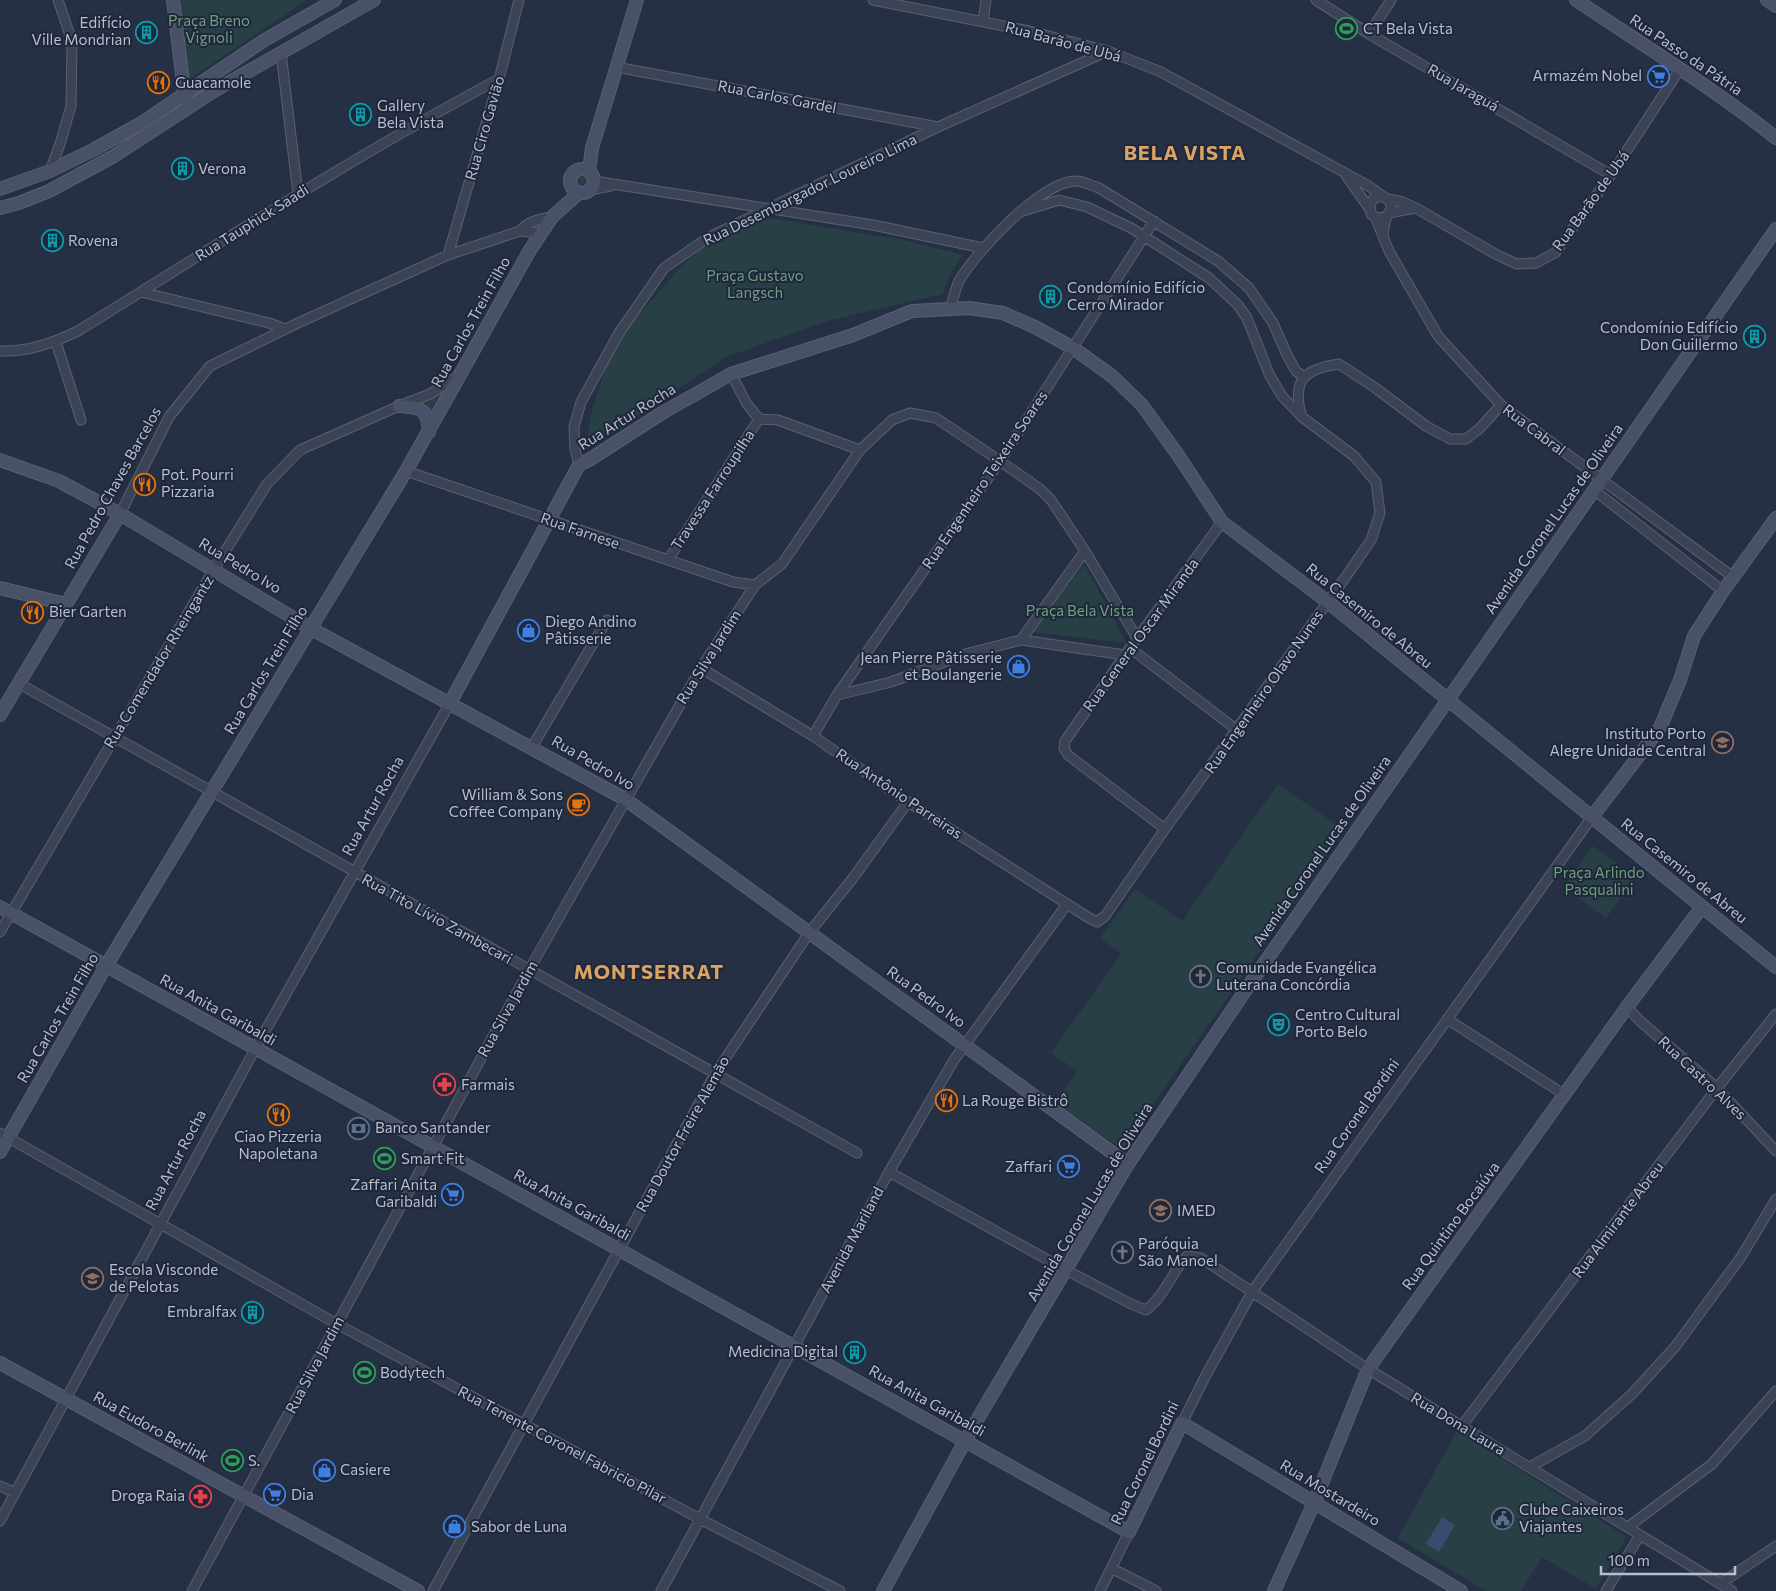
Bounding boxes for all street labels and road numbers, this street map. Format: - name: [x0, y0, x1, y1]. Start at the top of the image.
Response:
- street label: Rua Passo da Pátria: [1627, 10, 1746, 99]
- street label: Rua Barão de Ubá: [1003, 17, 1123, 65]
- street label: Rua Jaraguá: [1425, 60, 1502, 115]
- street label: Rua Ciro Gavião: [461, 73, 508, 182]
- street label: Rua Carlos Gardel: [716, 76, 838, 116]
- street label: Rua Desembargador Loureiro Lima: [700, 129, 919, 249]
- street label: Rua Barão de Ubá: [1548, 147, 1632, 254]
- street label: Rua Tauphick Saadi: [191, 180, 312, 264]
- street label: Rua Carlos Trein Filho: [427, 253, 514, 390]
- street label: Rua Artur Rocha: [575, 379, 678, 453]
- street label: Rua Engenheiro Teixeira Soares: [918, 387, 1051, 572]
- street label: Rua Cabral: [1500, 400, 1569, 459]
- street label: Rua Pedro Chaves Barcelos: [60, 403, 164, 571]
- street label: Avenida Coronel Lucas de Oliveira: [1480, 420, 1626, 617]
- street label: Travessa Farroupilha: [667, 426, 758, 553]
- street label: Rua Farnese: [538, 508, 622, 552]
- street label: Rua Pedro Ivo: [196, 533, 285, 597]
- street label: Rua General Oscar Miranda: [1079, 554, 1202, 715]
- street label: Rua Casemiro de Abreu: [1303, 559, 1436, 672]
- street label: Rua Comendador Rheingantz: [99, 572, 217, 751]
- street label: Rua Carlos Trein Filho: [220, 602, 311, 737]
- street label: Rua Silva Jardim: [672, 606, 744, 707]
- street label: Rua Engenheiro Olavo Nunes: [1200, 606, 1327, 776]
- street label: Rua Pedro Ivo: [549, 731, 638, 793]
- street label: Rua Antônio Parreiras: [833, 744, 966, 842]
- street label: Avenida Coronel Lucas de Oliveira: [1248, 752, 1394, 949]
- street label: Rua Artur Rocha: [337, 753, 407, 859]
- street label: Rua Casemiro de Abreu: [1618, 814, 1751, 927]
- street label: Rua Tito Lívio Zambecari: [359, 869, 516, 967]
- street label: Rua Carlos Trein Filho: [13, 949, 102, 1086]
- street label: Rua Silva Jardim: [473, 957, 541, 1060]
- street label: Rua Pedro Ivo: [884, 962, 970, 1031]
- street label: Rua Anita Garibaldi: [157, 970, 280, 1049]
- street label: Rua Castro Alves: [1655, 1032, 1751, 1123]
- street label: Rua Doutor Freire Alemão: [632, 1052, 733, 1215]
- street label: Rua Coronel Bordini: [1310, 1055, 1402, 1176]
- street label: Avenida Coronel Lucas de Oliveira: [1023, 1099, 1156, 1304]
- street label: Rua Artur Rocha: [141, 1106, 209, 1213]
- street label: Rua Quintino Bocaiúva: [1398, 1158, 1503, 1293]
- street label: Rua Almirante Abreu: [1568, 1158, 1667, 1281]
- street label: Rua Anita Garibaldi: [511, 1165, 634, 1244]
- street label: Avenida Mariland: [816, 1183, 887, 1296]
- street label: Rua Silva Jardim: [281, 1313, 347, 1416]
- street label: Rua Anita Garibaldi: [866, 1361, 989, 1440]
- street label: Rua Tenente Coronel Fabricio Pilar: [455, 1381, 670, 1507]
- street label: Rua Eudoro Berlink: [90, 1387, 212, 1465]
- street label: Rua Dona Laura: [1408, 1388, 1509, 1458]
- street label: Rua Coronel Bordini: [1106, 1398, 1182, 1527]
- street label: Rua Mostardeiro: [1277, 1455, 1384, 1529]

